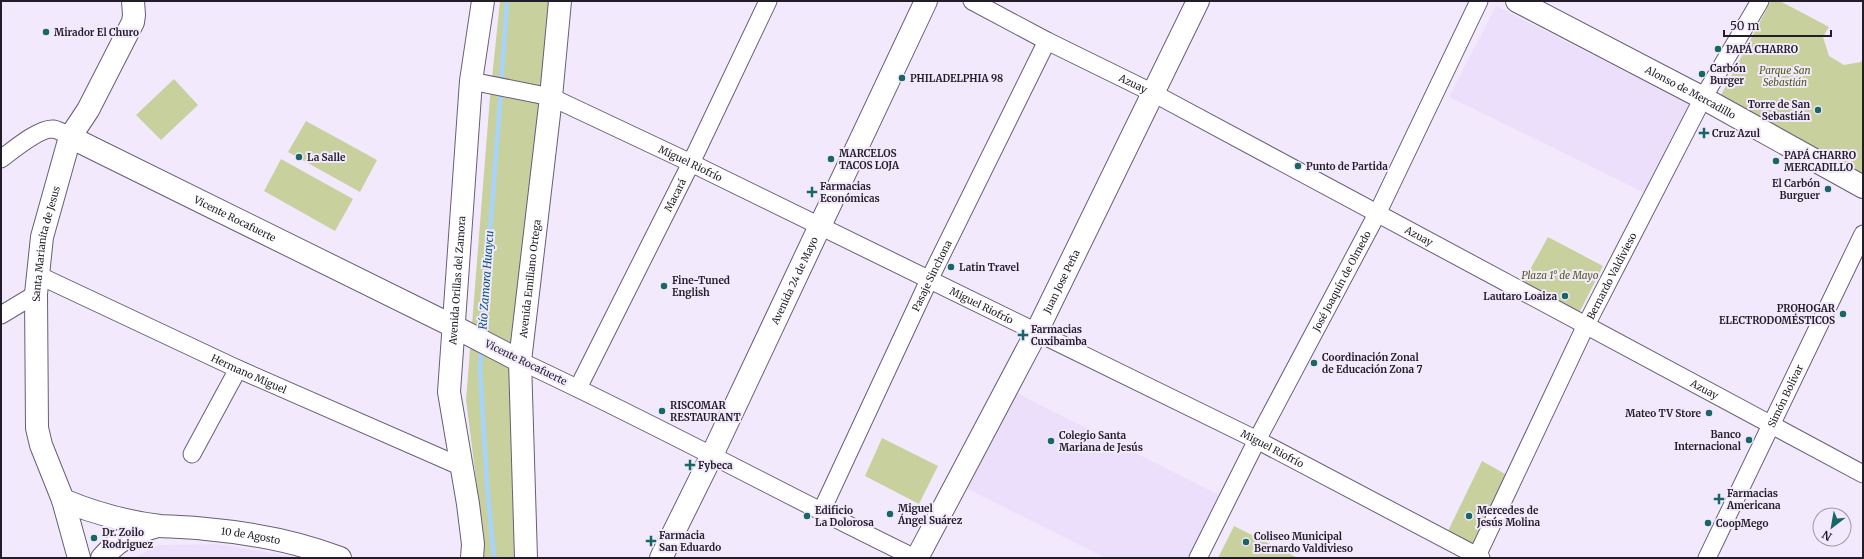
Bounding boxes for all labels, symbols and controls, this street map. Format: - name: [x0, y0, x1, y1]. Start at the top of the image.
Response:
- scale bar: [1724, 12, 1831, 38]
- text: 50 m: [1730, 18, 1759, 33]
- place label: Mirador El Churo: [54, 26, 139, 39]
- marker: Mirador El Churo: [41, 27, 51, 37]
- place label: PAPÁ CHARRO: [1726, 42, 1798, 56]
- marker: PAPÁ CHARRO: [1713, 44, 1723, 54]
- place label: Carbón Burger: [1710, 62, 1746, 87]
- street label: Alonso de Mercadillo: [1642, 63, 1738, 122]
- park label: Parque San Sebastián: [1759, 64, 1811, 89]
- marker: Carbón Burger: [1697, 69, 1707, 79]
- street label: Azuay: [1116, 71, 1149, 96]
- place label: PHILADELPHIA 98: [910, 72, 1003, 85]
- marker: PHILADELPHIA 98: [897, 73, 907, 83]
- place label: Torre de San Sebastián: [1748, 98, 1810, 123]
- marker: Torre de San Sebastián: [1813, 105, 1823, 115]
- place label: Cruz Azul: [1712, 127, 1761, 140]
- marker: Cruz Azul: [1699, 128, 1709, 138]
- street label: Miguel Riofrío: [656, 143, 725, 184]
- place label: MARCELOS TACOS LOJA: [839, 147, 900, 172]
- place label: PAPÁ CHARRO MERCADILLO: [1784, 148, 1856, 174]
- place label: La Salle: [307, 151, 346, 164]
- marker: La Salle: [294, 152, 304, 162]
- marker: MARCELOS TACOS LOJA: [826, 154, 836, 164]
- marker: PAPÁ CHARRO MERCADILLO: [1771, 156, 1781, 166]
- place label: Punto de Partida: [1306, 160, 1388, 173]
- marker: Punto de Partida: [1293, 161, 1303, 171]
- street label: Macará: [662, 176, 689, 214]
- place label: El Carbón Burguer: [1772, 177, 1820, 202]
- place label: Farmacias Económicas: [820, 180, 880, 205]
- street label: Santa Marianita de Jesus: [30, 184, 63, 302]
- marker: El Carbón Burguer: [1823, 184, 1833, 194]
- marker: Farmacias Económicas: [807, 187, 817, 197]
- street label: Vicente Rocafuerte: [191, 193, 278, 245]
- street label: Avenida Orillas del Zamora: [446, 215, 468, 346]
- street label: Avenida Emiliano Ortega: [517, 218, 544, 340]
- street label: Azuay: [1402, 223, 1435, 249]
- street label: José Joaquín de Olmedo: [1309, 228, 1374, 335]
- water label: Río Zamora Huaycu: [476, 230, 496, 330]
- street label: Bernardo Valdivieso: [1584, 230, 1640, 322]
- street label: Avenida 24 de Mayo: [768, 234, 821, 327]
- street label: Pasaje Sinchona: [909, 237, 955, 314]
- street label: Juan Jose Peña: [1040, 247, 1083, 316]
- place label: Latin Travel: [959, 261, 1020, 274]
- marker: Latin Travel: [946, 262, 956, 272]
- park label: Plaza 1° de Mayo: [1522, 269, 1599, 282]
- place label: Fine-Tuned English: [672, 274, 730, 299]
- marker: Fine-Tuned English: [659, 281, 669, 291]
- street label: Miguel Riofrío: [947, 285, 1016, 327]
- place label: Lautaro Loaiza: [1483, 290, 1557, 303]
- marker: Lautaro Loaiza: [1560, 291, 1570, 301]
- place label: PROHOGAR ELECTRODOMÉSTICOS: [1719, 302, 1836, 327]
- marker: PROHOGAR ELECTRODOMÉSTICOS: [1838, 309, 1848, 319]
- place label: Farmacias Cuxibamba: [1031, 323, 1087, 348]
- marker: Farmacias Cuxibamba: [1018, 330, 1028, 340]
- street label: Vicente Rocafuerte: [482, 336, 569, 388]
- street label: Hermano Miguel: [209, 351, 289, 397]
- place label: Coordinación Zonal de Educación Zona 7: [1322, 351, 1423, 376]
- marker: Coordinación Zonal de Educación Zona 7: [1309, 358, 1319, 368]
- street label: Simón Bolívar: [1765, 362, 1806, 430]
- street label: Azuay: [1687, 376, 1721, 402]
- place label: RISCOMAR RESTAURANT: [670, 399, 741, 424]
- marker: RISCOMAR RESTAURANT: [657, 406, 667, 416]
- place label: Mateo TV Store: [1625, 407, 1702, 420]
- marker: Mateo TV Store: [1704, 408, 1714, 418]
- street label: Miguel Riofrío: [1238, 427, 1306, 471]
- place label: Banco Internacional: [1674, 428, 1742, 453]
- place label: Colegio Santa Mariana de Jesús: [1059, 429, 1143, 454]
- marker: Banco Internacional: [1744, 435, 1754, 445]
- marker: Colegio Santa Mariana de Jesús: [1046, 436, 1056, 446]
- place label: Fybeca: [698, 459, 733, 472]
- marker: Fybeca: [685, 460, 695, 470]
- place label: Farmacias Americana: [1726, 487, 1781, 512]
- marker: Farmacias Americana: [1714, 494, 1724, 504]
- place label: Miguel Ángel Suárez: [897, 502, 963, 527]
- place label: Edificio La Dolorosa: [815, 504, 874, 529]
- place label: Mercedes de Jesús Molina: [1476, 504, 1541, 529]
- north arrow: [1812, 507, 1852, 547]
- marker: Miguel Ángel Suárez: [885, 509, 895, 519]
- marker: Edificio La Dolorosa: [802, 511, 812, 521]
- marker: Mercedes de Jesús Molina: [1464, 511, 1474, 521]
- place label: CoopMego: [1716, 517, 1768, 530]
- marker: CoopMego: [1703, 518, 1713, 528]
- street label: 10 de Agosto: [220, 525, 282, 547]
- place label: Dr. Zoilo Rodriguez: [102, 526, 153, 551]
- text: N: [1819, 527, 1834, 544]
- place label: Farmacia San Eduardo: [659, 529, 721, 554]
- place label: Coliseo Municipal Bernardo Valdivieso: [1254, 530, 1353, 555]
- marker: Dr. Zoilo Rodriguez: [89, 533, 99, 543]
- marker: Farmacia San Eduardo: [646, 536, 656, 546]
- marker: Coliseo Municipal Bernardo Valdivieso: [1241, 537, 1251, 547]

